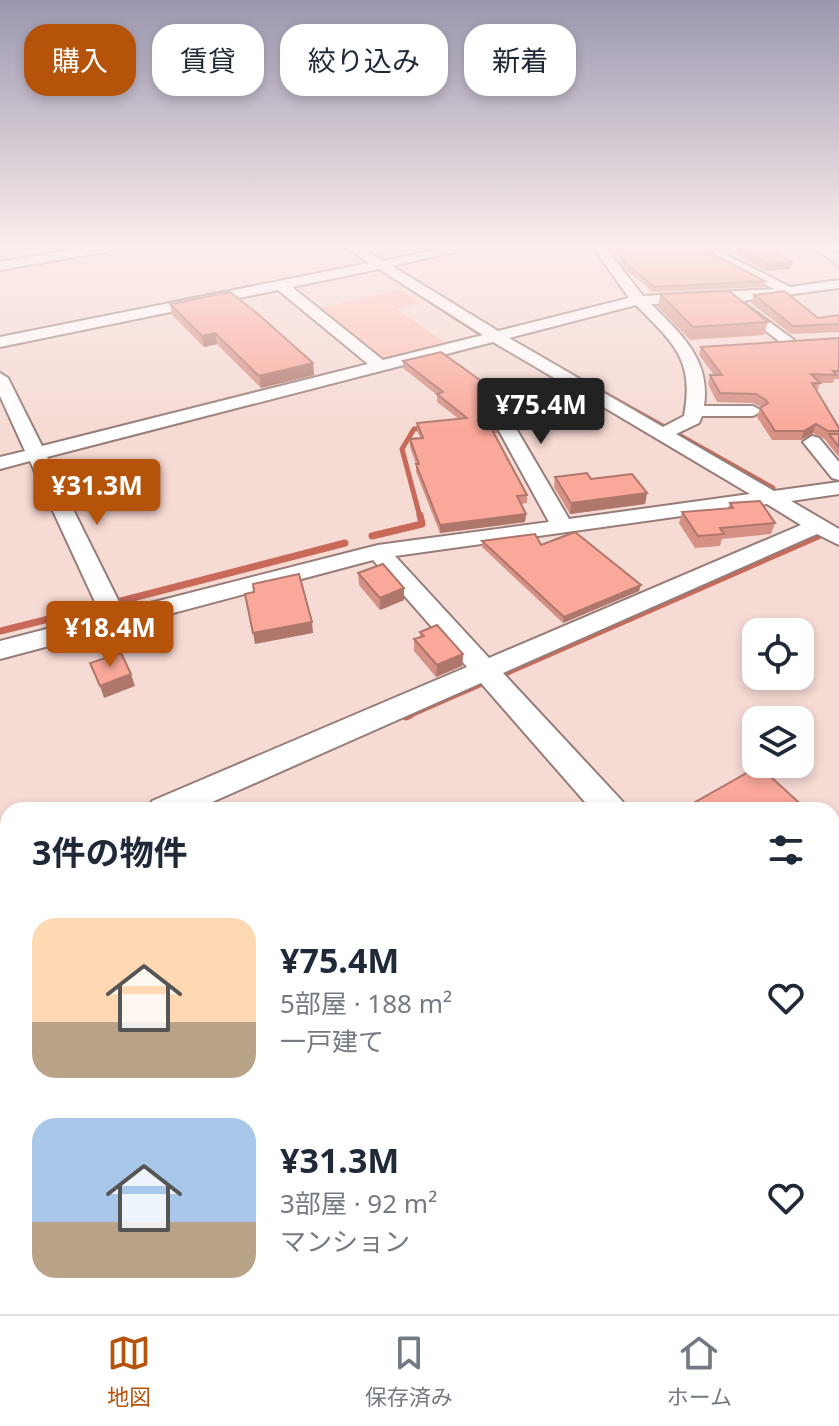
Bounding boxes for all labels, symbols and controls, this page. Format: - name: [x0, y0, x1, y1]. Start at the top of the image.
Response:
- chip: 購入: [24, 24, 136, 96]
- chip: 賃貸: [152, 24, 264, 96]
- chip: 絞り込み: [280, 24, 448, 96]
- chip: 新着: [464, 24, 576, 96]
- pin: ¥75.4M: [476, 378, 606, 446]
- text: ¥75.4M: [495, 386, 587, 422]
- pin: ¥31.3M: [32, 459, 162, 527]
- text: ¥31.3M: [51, 467, 143, 503]
- pin: ¥18.4M: [45, 601, 175, 669]
- text: ¥18.4M: [64, 609, 156, 645]
- map controls: [742, 618, 814, 778]
- button: locate: [742, 618, 814, 690]
- button: layers: [742, 706, 814, 778]
- icon: filters: [764, 828, 808, 872]
- text: 3件の物件: [32, 829, 187, 875]
- text: ¥75.4M: [280, 937, 399, 983]
- icon: home: [96, 950, 192, 1046]
- icon: heart: [764, 976, 808, 1020]
- text: 5部屋 · 188 m²: [280, 985, 452, 1021]
- text: 一戸建て: [280, 1023, 384, 1059]
- text: ¥31.3M: [280, 1137, 399, 1183]
- icon: home: [96, 1150, 192, 1246]
- icon: heart: [764, 1176, 808, 1220]
- text: 3部屋 · 92 m²: [280, 1185, 437, 1221]
- text: マンション: [280, 1223, 410, 1259]
- tab: 地図: [107, 1331, 151, 1411]
- tab: 保存済み: [365, 1331, 453, 1411]
- tab: ホーム: [667, 1331, 732, 1411]

